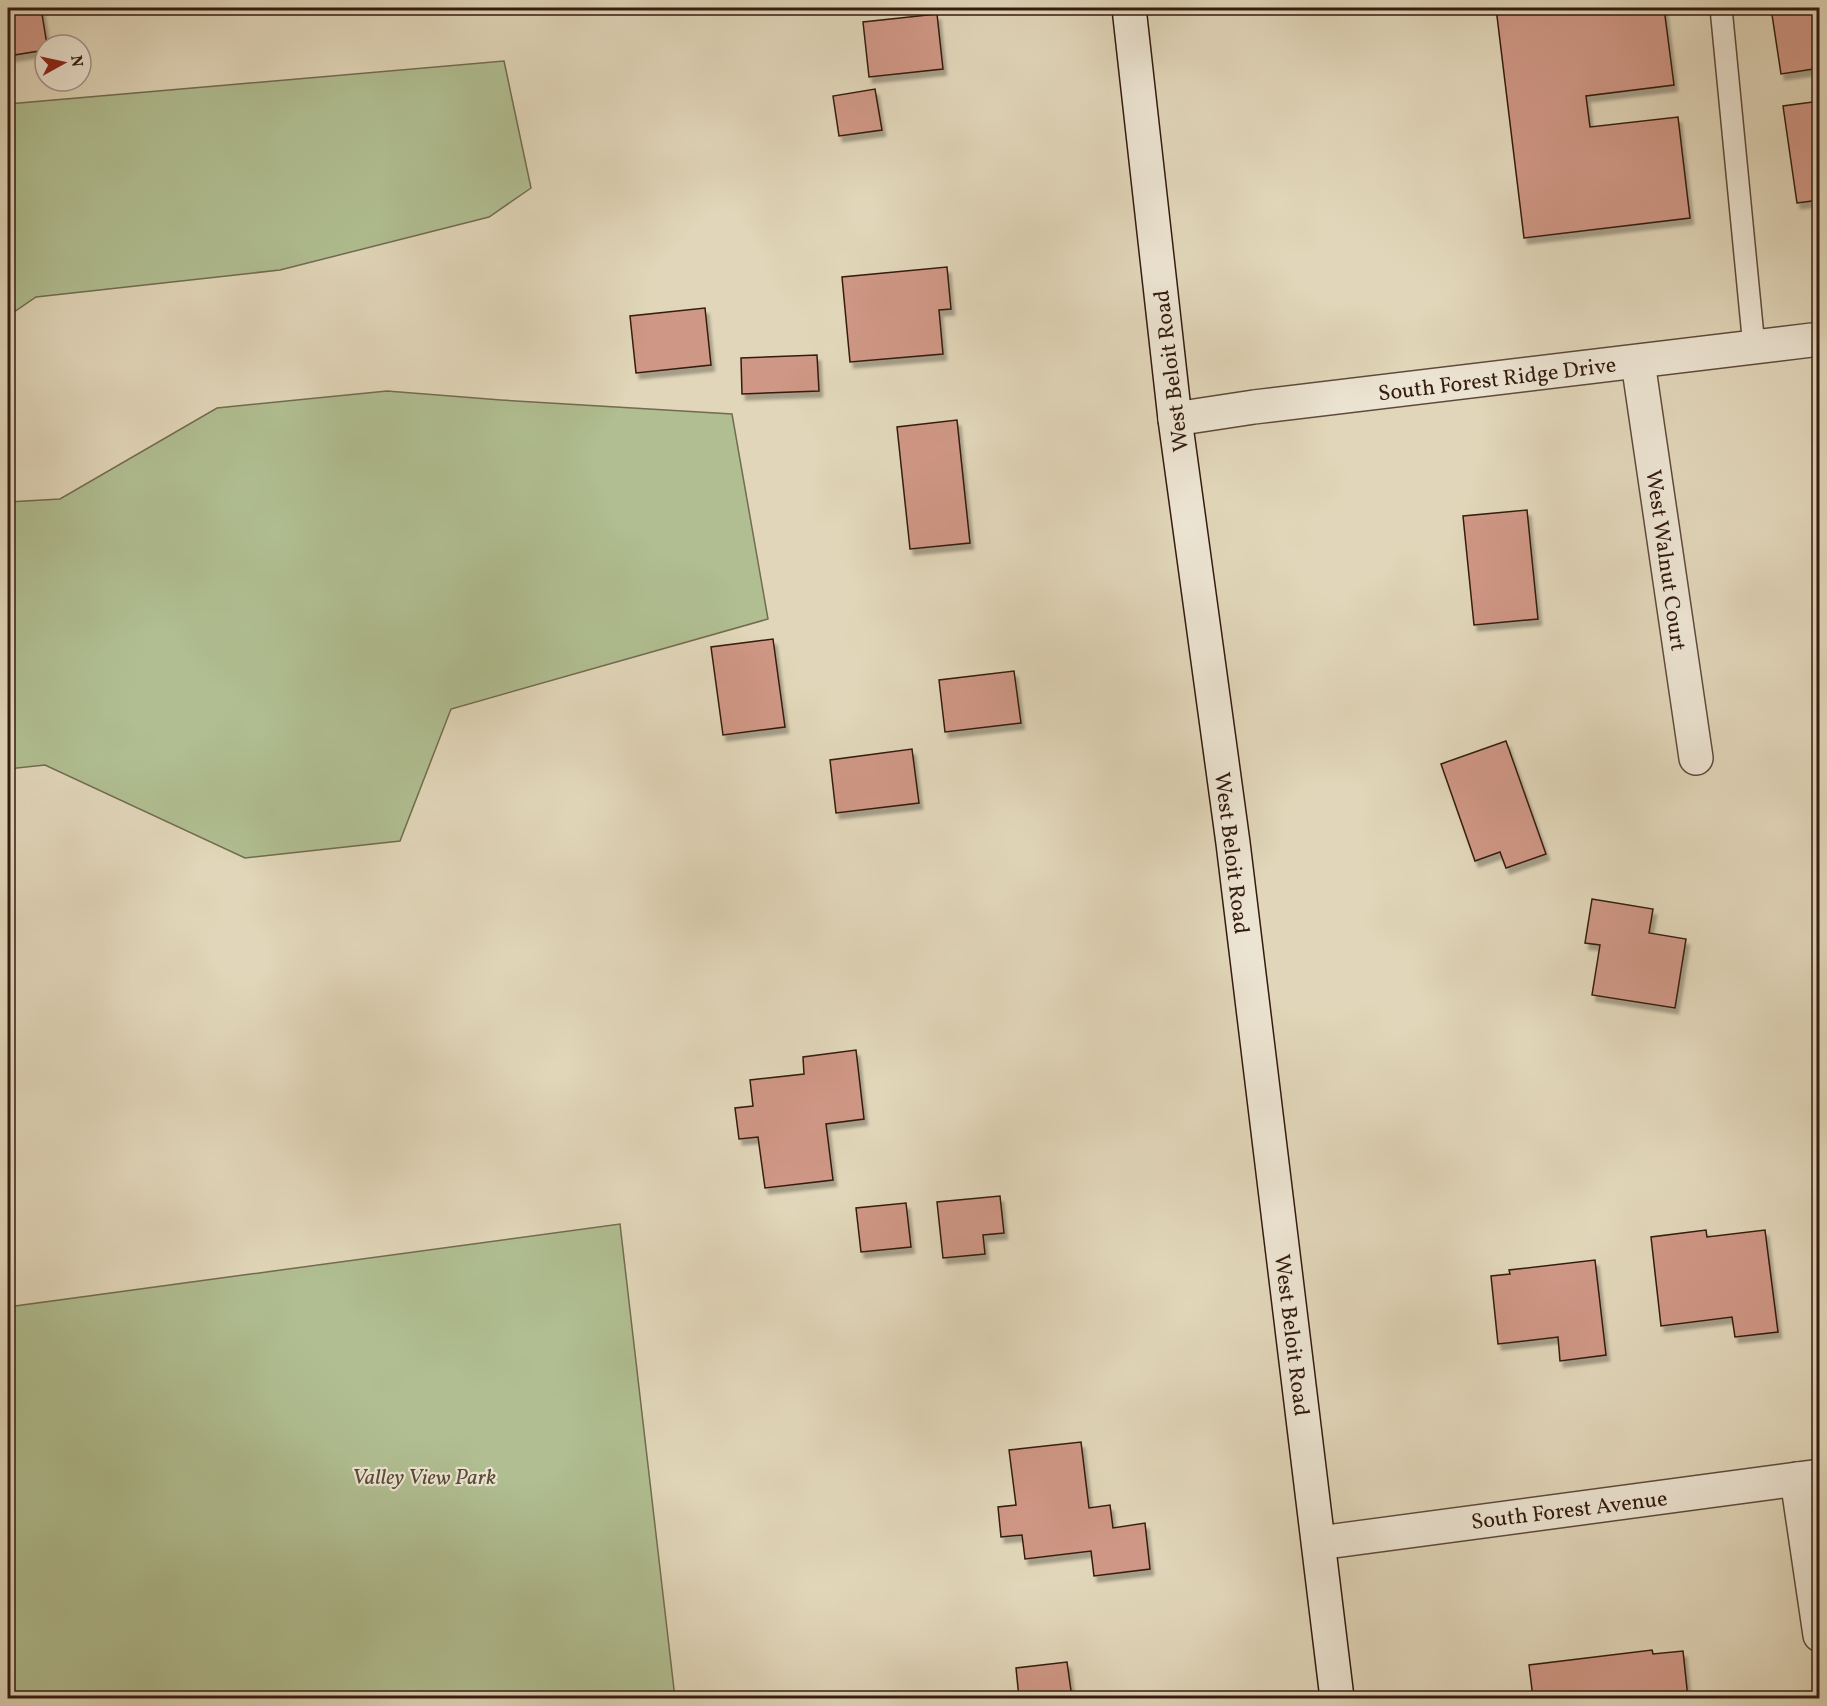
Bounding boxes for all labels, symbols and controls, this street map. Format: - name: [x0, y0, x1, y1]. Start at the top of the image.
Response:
- north arrow: [33, 33, 93, 93]
- text: N: [64, 54, 88, 69]
- street label: West Beloit Road: [1147, 288, 1198, 454]
- street label: South Forest Ridge Drive: [1377, 351, 1618, 410]
- street label: West Walnut Court: [1636, 468, 1693, 653]
- street label: West Beloit Road: [1205, 770, 1256, 936]
- street label: West Beloit Road: [1265, 1252, 1316, 1418]
- park label: Valley View Park: [352, 1463, 496, 1494]
- street label: South Forest Avenue: [1469, 1484, 1669, 1539]

